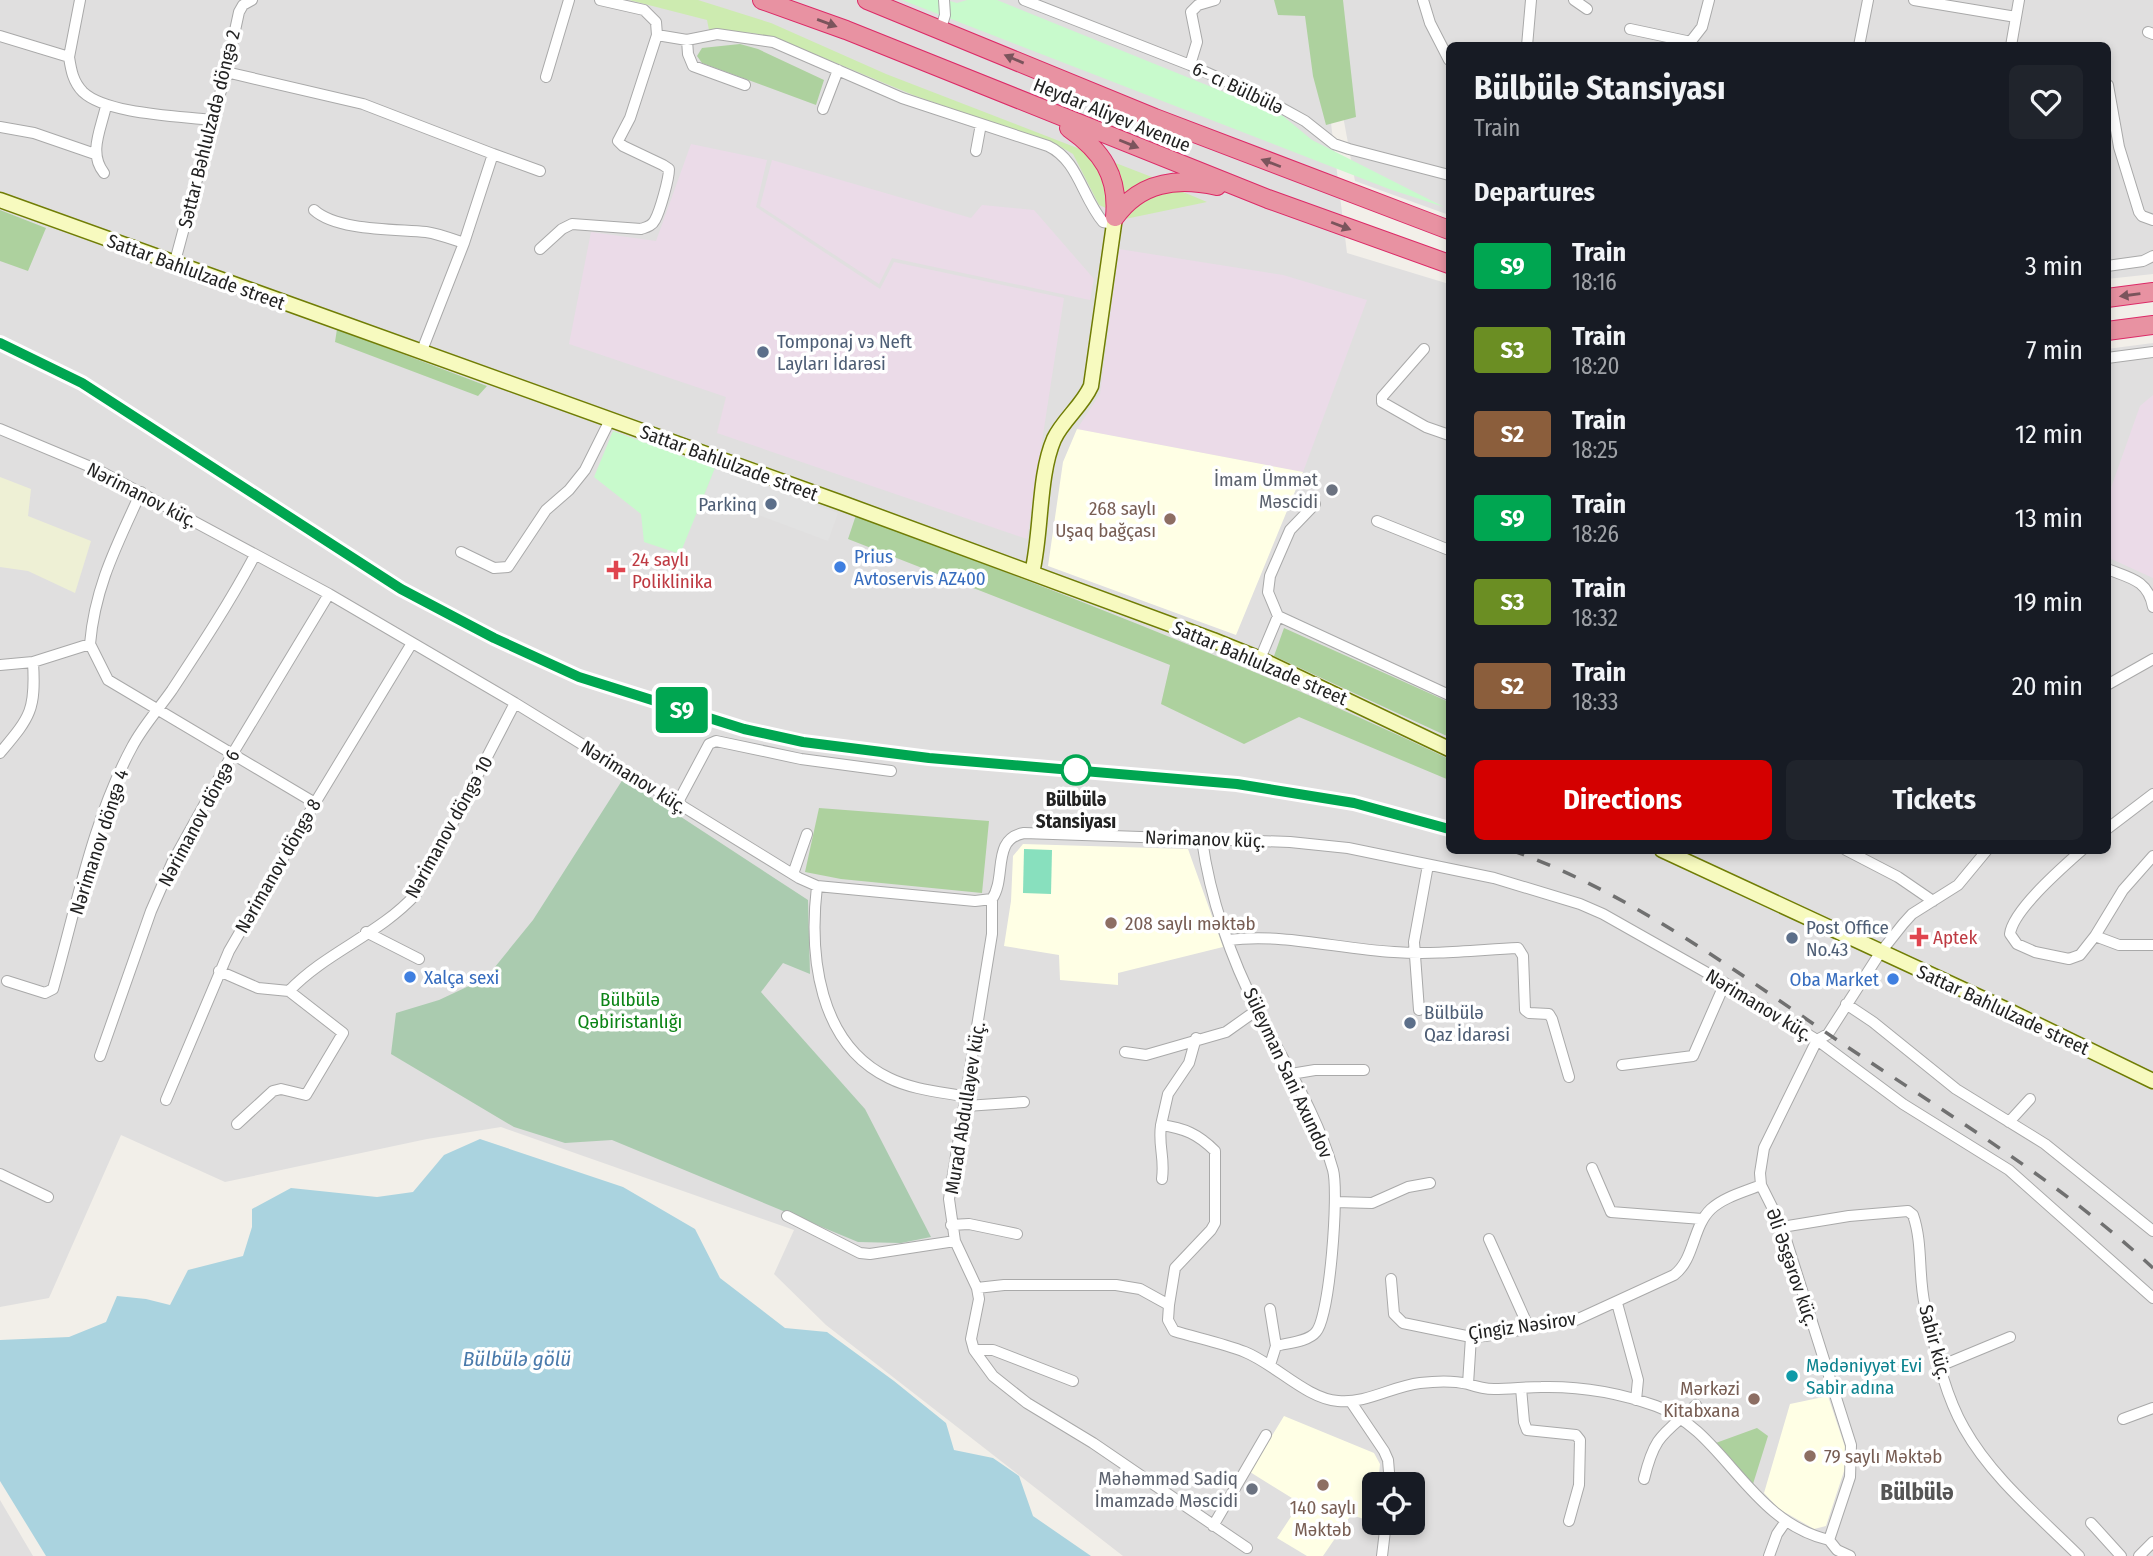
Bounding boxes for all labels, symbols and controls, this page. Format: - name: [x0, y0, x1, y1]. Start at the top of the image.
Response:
- one-way arrow: [816, 18, 837, 29]
- street label: Səttar Bəhlulzadə döngə 2: [173, 27, 245, 231]
- one-way arrow: [1004, 53, 1025, 64]
- street label: 6- cı Bülbülə: [1189, 57, 1287, 119]
- button: heart: [2009, 65, 2083, 139]
- text: Bülbülə Stansiyası: [1474, 68, 1726, 108]
- street label: Heydar Aliyev Avenue: [1030, 73, 1194, 157]
- text: Train: [1474, 114, 1520, 142]
- one-way arrow: [1118, 139, 1139, 150]
- one-way arrow: [1260, 157, 1281, 168]
- text: Departures: [1474, 177, 1595, 208]
- one-way arrow: [1331, 221, 1352, 232]
- street label: Sattar Bahlulzade street: [104, 229, 289, 315]
- text: Train: [1572, 237, 1626, 268]
- text: 3 min: [2025, 251, 2083, 282]
- text: S9: [1500, 252, 1525, 280]
- text: 18:16: [1572, 268, 1617, 296]
- one-way arrow: [2119, 290, 2141, 301]
- text: Train: [1572, 321, 1626, 352]
- place label: Tomponaj vэ Neft Layları İdarəsi: [777, 330, 913, 375]
- text: 7 min: [2026, 335, 2083, 366]
- text: S3: [1501, 336, 1524, 364]
- marker: Tomponaj vэ Neft Layları İdarəsi: [755, 344, 771, 360]
- text: 18:20: [1572, 352, 1619, 380]
- text: Train: [1572, 405, 1626, 436]
- text: 12 min: [2015, 419, 2083, 450]
- street label: Sattar Bahlulzade street: [637, 420, 822, 506]
- text: S2: [1501, 420, 1524, 448]
- text: 18:25: [1572, 436, 1618, 464]
- street label: Nərimanov küç.: [83, 457, 201, 533]
- place label: İmam Ümmət Məscidi: [1214, 468, 1319, 513]
- marker: İmam Ümmət Məscidi: [1324, 482, 1340, 498]
- text: Train: [1572, 489, 1626, 520]
- place label: Parkinq: [698, 493, 757, 516]
- marker: Parkinq: [763, 496, 779, 512]
- place label: 268 saylı Uşaq bağçası: [1055, 497, 1156, 542]
- text: 13 min: [2015, 503, 2083, 534]
- text: S9: [1500, 504, 1525, 532]
- marker: 268 saylı Uşaq bağçası: [1162, 511, 1178, 527]
- text: 18:26: [1572, 520, 1619, 548]
- place label: Prius Avtoservis AZ400: [854, 545, 986, 590]
- place label: 24 saylı Poliklinika: [632, 548, 713, 593]
- marker: Prius Avtoservis AZ400: [832, 559, 848, 575]
- marker: 24 saylı Poliklinika: [606, 560, 626, 580]
- text: Train: [1572, 573, 1626, 604]
- text: 19 min: [2014, 587, 2083, 618]
- text: S3: [1501, 588, 1524, 616]
- text: 18:32: [1572, 604, 1618, 632]
- street label: Sattar Bahlulzade street: [1169, 616, 1351, 710]
- text: Train: [1572, 657, 1626, 688]
- text: 20 min: [2012, 671, 2083, 702]
- text: S2: [1501, 672, 1524, 700]
- line badge: S9: [650, 687, 714, 733]
- text: 18:33: [1572, 688, 1618, 716]
- text: S9: [670, 696, 694, 724]
- street label: Nərimanov küç.: [577, 735, 691, 819]
- street label: Nərimanov döngə 6: [153, 746, 245, 890]
- street label: Nərimanov döngə 10: [400, 752, 498, 902]
- marker: Bülbülə Stansiyası: [1061, 755, 1091, 785]
- button: Directions: [1474, 760, 1772, 840]
- button: Tickets: [1786, 760, 2083, 840]
- street label: Nərimanov döngə 4: [65, 767, 133, 917]
- place label: Bülbülə Stansiyası: [1036, 788, 1116, 833]
- street label: Nərimanov döngə 8: [230, 795, 326, 937]
- street label: Nərimanov küç.: [1145, 825, 1265, 853]
- place label: 208 saylı məktəb: [1125, 912, 1256, 935]
- marker: 208 saylı məktəb: [1103, 915, 1119, 931]
- place label: Post Office No.43: [1806, 916, 1889, 961]
- place label: Aptek: [1933, 926, 1977, 949]
- marker: Aptek: [1911, 929, 1927, 945]
- marker: Post Office No.43: [1784, 930, 1800, 946]
- street label: Sattar Bahlulzade street: [1913, 960, 2093, 1060]
- street label: Nərimanov küç.: [1702, 964, 1816, 1046]
- place label: Xalça sexi: [424, 966, 499, 989]
- place label: Oba Market: [1790, 968, 1880, 991]
- marker: Xalça sexi: [402, 969, 418, 985]
- marker: Oba Market: [1885, 971, 1901, 987]
- street label: Süleyman Sani Axundov: [1238, 984, 1338, 1162]
- park label: Bülbülə Qəbiristanlığı: [578, 988, 682, 1033]
- place label: Bülbülə Qaz İdarəsi: [1424, 1001, 1510, 1046]
- marker: Bülbülə Qaz İdarəsi: [1402, 1015, 1418, 1031]
- street label: Murad Abdullayev küç.: [940, 1020, 990, 1196]
- street label: Əli Əsgərov küç.: [1761, 1205, 1823, 1329]
- street label: Sabir küç.: [1914, 1302, 1956, 1382]
- street label: Çingiz Nəsirov: [1467, 1307, 1578, 1345]
- water label: Bülbülə gölü: [463, 1346, 571, 1372]
- place label: Mədəniyyət Evi Sabir adına: [1806, 1354, 1922, 1399]
- marker: Mədəniyyət Evi Sabir adına: [1784, 1368, 1800, 1384]
- place label: Mərkəzi Kitabxana: [1663, 1377, 1740, 1422]
- marker: Mərkəzi Kitabxana: [1746, 1391, 1762, 1407]
- place label: 79 saylı Məktəb: [1824, 1445, 1942, 1468]
- marker: 79 saylı Məktəb: [1802, 1448, 1818, 1464]
- place label: Məhəmməd Sadiq İmamzadə Məscidi: [1095, 1467, 1238, 1512]
- map controls: [1362, 1472, 1425, 1535]
- button: locate: [1362, 1472, 1425, 1535]
- marker: 140 saylı Məktəb: [1315, 1477, 1331, 1493]
- district label: Bülbülə: [1880, 1478, 1954, 1506]
- marker: Məhəmməd Sadiq İmamzadə Məscidi: [1244, 1481, 1260, 1497]
- place label: 140 saylı Məktəb: [1290, 1496, 1356, 1541]

